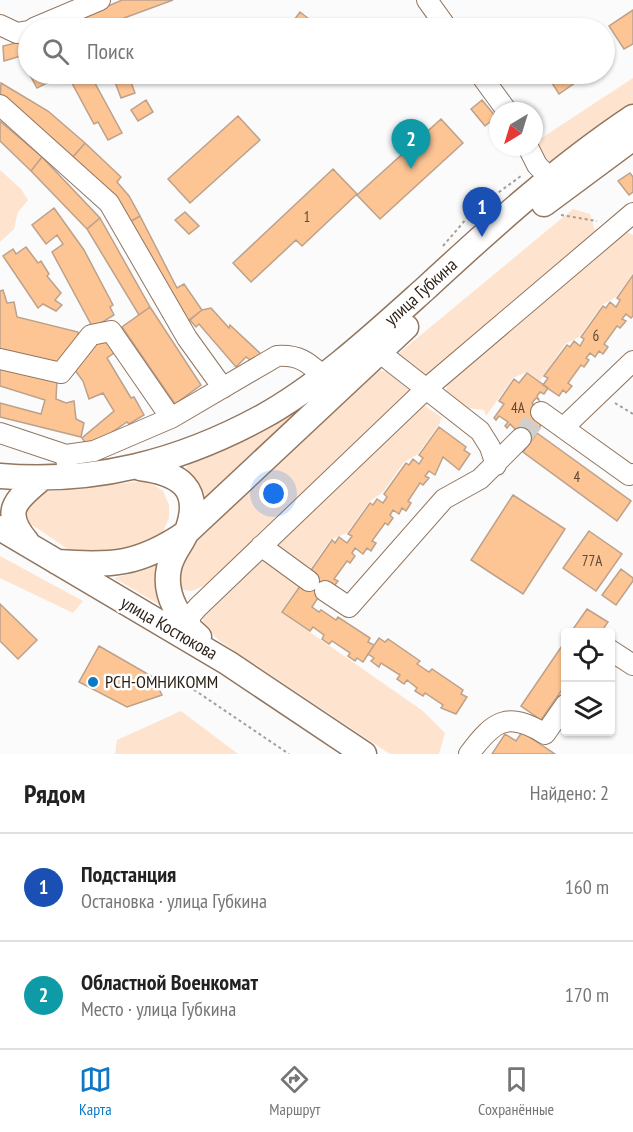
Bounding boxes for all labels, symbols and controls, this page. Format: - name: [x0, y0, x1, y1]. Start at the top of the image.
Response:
- search box: [18, 18, 615, 84]
- icon: search: [39, 35, 72, 68]
- text: Поиск: [87, 37, 134, 65]
- north arrow: [489, 102, 543, 156]
- pin: 2: [392, 120, 430, 169]
- pin: 1: [462, 188, 502, 237]
- house number: 1: [304, 207, 310, 226]
- street label: улица Губкина: [380, 253, 462, 330]
- house number: 6: [593, 326, 600, 345]
- house number: 4А: [511, 398, 526, 417]
- house number: 4: [574, 467, 581, 486]
- your location: [259, 479, 288, 508]
- house number: 77А: [582, 551, 603, 570]
- street label: улица Костюкова: [117, 591, 222, 665]
- map controls: [561, 628, 615, 736]
- button: locate: [561, 628, 615, 682]
- place label: РСН-ОМНИКОММ: [105, 670, 218, 693]
- marker: РСН-ОМНИКОММ: [86, 675, 100, 689]
- button: layers: [561, 682, 615, 736]
- text: Рядом: [24, 777, 85, 810]
- text: Найдено: 2: [530, 780, 609, 806]
- text: Подстанция: [81, 860, 176, 888]
- text: 1: [39, 874, 48, 900]
- text: 160 m: [565, 874, 609, 900]
- text: Остановка · улица Губкина: [81, 888, 267, 914]
- text: Областной Военкомат: [81, 968, 258, 996]
- text: 2: [39, 982, 48, 1008]
- text: 170 m: [565, 982, 609, 1008]
- text: Место · улица Губкина: [81, 996, 236, 1022]
- tab: Карта: [79, 1063, 112, 1119]
- tab: Маршрут: [269, 1063, 320, 1119]
- tab: Сохранённые: [478, 1063, 554, 1119]

